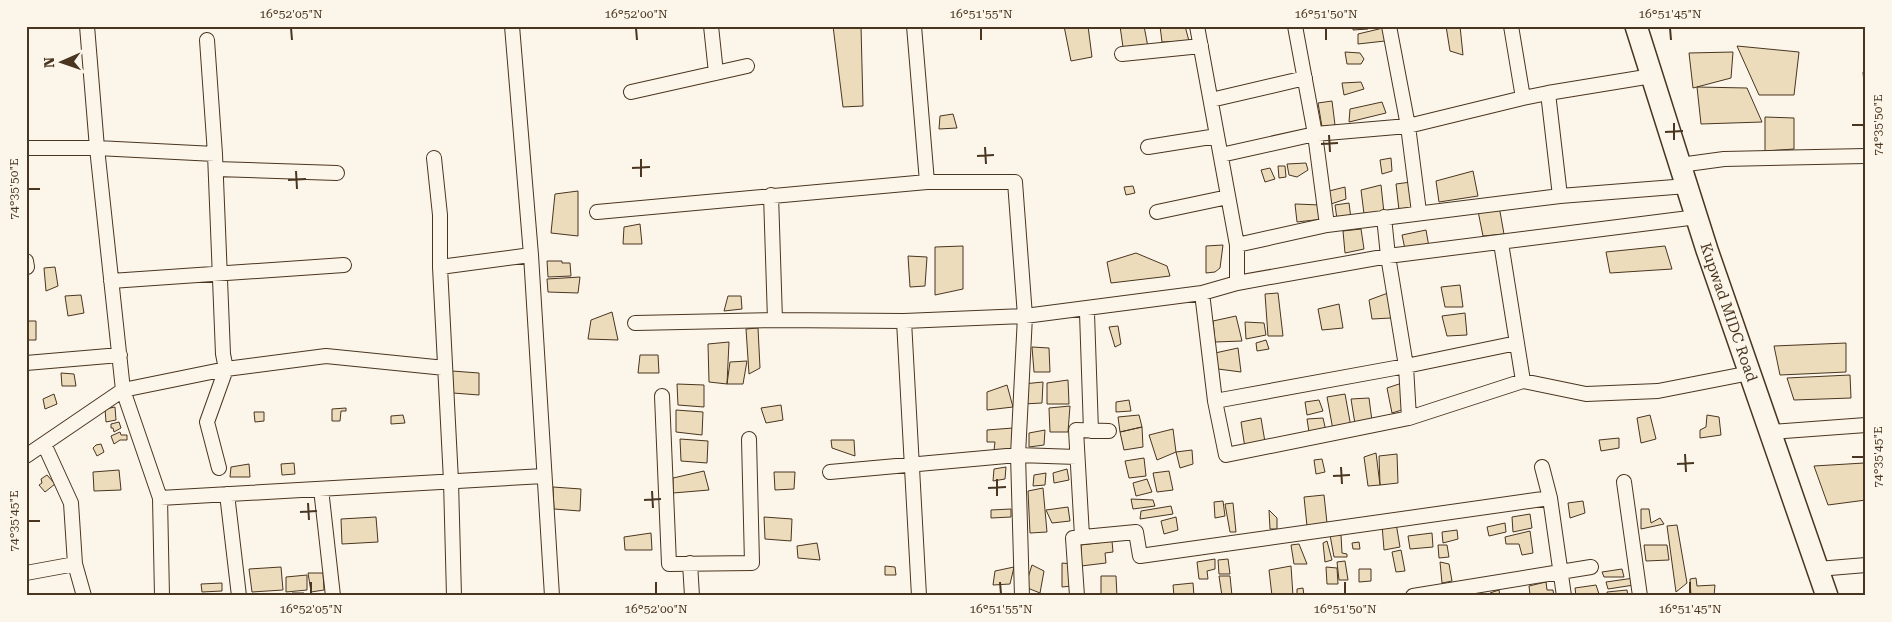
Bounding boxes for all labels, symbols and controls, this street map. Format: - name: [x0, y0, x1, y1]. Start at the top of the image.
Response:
- text: 16°52'05"N: [259, 7, 323, 21]
- text: 16°52'00"N: [604, 7, 668, 21]
- text: 16°51'55"N: [949, 7, 1013, 21]
- text: 16°51'50"N: [1294, 7, 1358, 21]
- text: 16°51'45"N: [1638, 7, 1702, 21]
- north arrow: [38, 38, 88, 88]
- text: N: [41, 57, 57, 68]
- text: 74°35'50"E: [1871, 94, 1885, 156]
- text: 74°35'50"E: [7, 158, 21, 220]
- street label: Kupwad MIDC Road: [1696, 241, 1761, 385]
- text: 74°35'45"E: [1871, 426, 1885, 488]
- text: 74°35'45"E: [7, 490, 21, 552]
- text: 16°52'05"N: [279, 602, 343, 616]
- text: 16°52'00"N: [624, 602, 688, 616]
- text: 16°51'55"N: [969, 602, 1033, 616]
- text: 16°51'50"N: [1313, 602, 1377, 616]
- text: 16°51'45"N: [1658, 602, 1722, 616]

